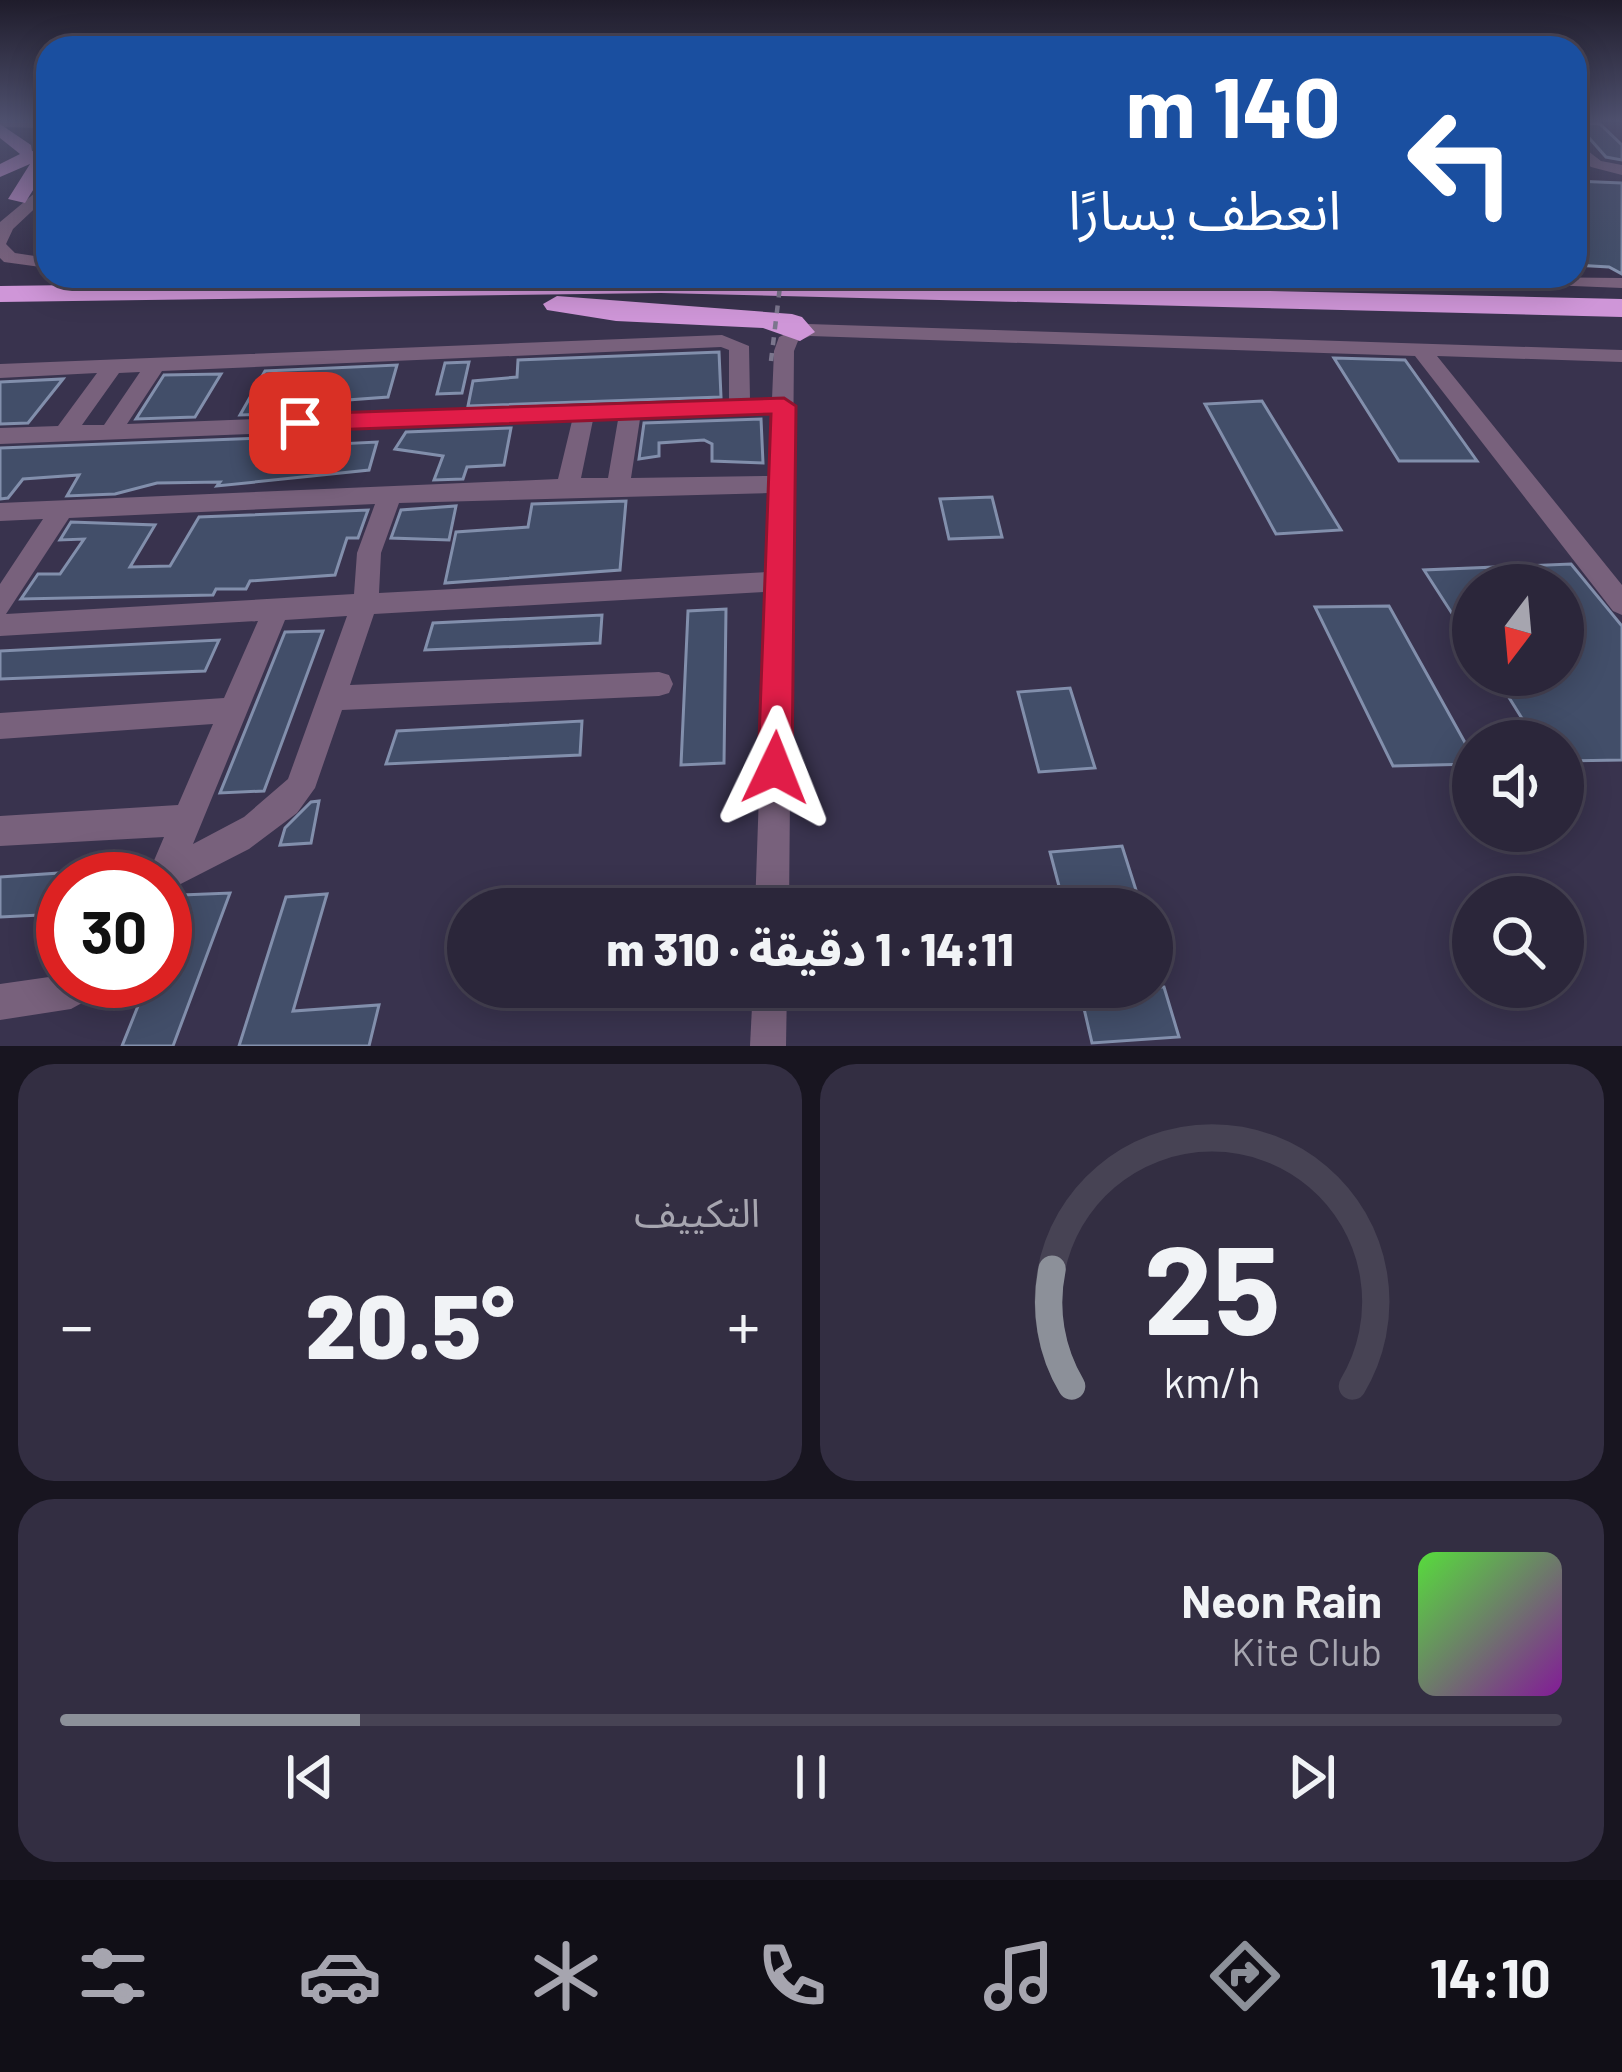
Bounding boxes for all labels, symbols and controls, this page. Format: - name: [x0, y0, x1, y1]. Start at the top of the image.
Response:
- text: 140 m: [1126, 54, 1341, 155]
- icon: left: [1383, 84, 1539, 240]
- text: انعطف يسارًا: [1068, 176, 1341, 241]
- pin: [249, 372, 351, 474]
- icon: arrive: [267, 390, 333, 456]
- north arrow: [1452, 564, 1584, 696]
- map controls: [1452, 564, 1584, 1008]
- position arrow: [712, 705, 838, 831]
- button: sound: [1452, 720, 1584, 852]
- speed limit sign: 30: [36, 852, 192, 1008]
- button: search: [1452, 876, 1584, 1008]
- text: 14:11 · 1 دقيقة · 310 m: [607, 921, 1013, 975]
- text: التكييف: [634, 1188, 760, 1235]
- text: 25: [1143, 1210, 1281, 1360]
- text: 20.5°: [305, 1269, 515, 1377]
- text: −: [60, 1284, 93, 1363]
- text: +: [727, 1284, 760, 1363]
- text: km/h: [1163, 1354, 1261, 1406]
- text: Neon Rain: [1181, 1573, 1382, 1627]
- text: Kite Club: [1231, 1627, 1382, 1674]
- icon: previous: [277, 1744, 343, 1810]
- icon: pause: [778, 1744, 844, 1810]
- icon: next: [1279, 1744, 1345, 1810]
- icon: filters: [71, 1934, 155, 2018]
- icon: car: [298, 1934, 382, 2018]
- icon: climate: [524, 1934, 608, 2018]
- icon: phone: [750, 1934, 834, 2018]
- icon: music: [977, 1934, 1061, 2018]
- icon: directions: [1203, 1934, 1287, 2018]
- text: 14:10: [1429, 1944, 1551, 2009]

